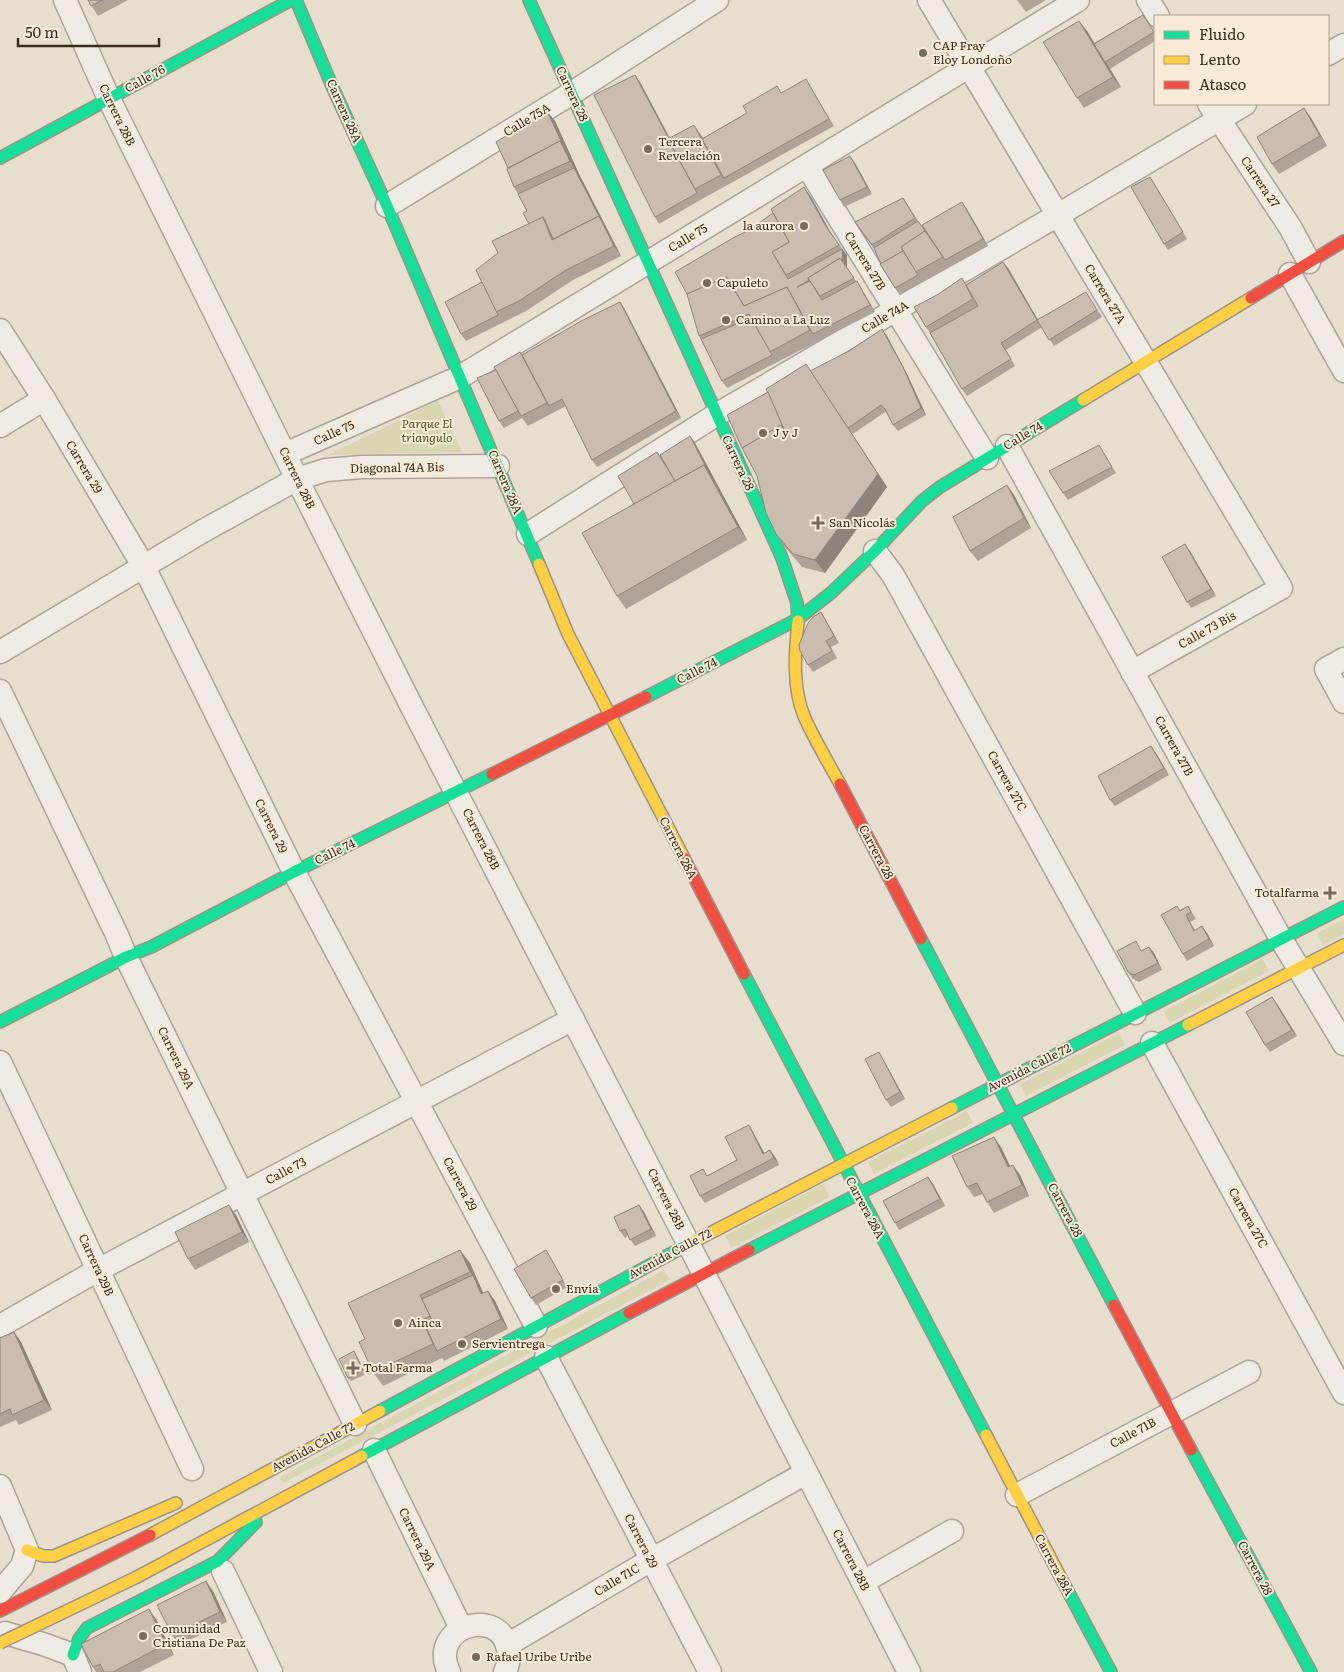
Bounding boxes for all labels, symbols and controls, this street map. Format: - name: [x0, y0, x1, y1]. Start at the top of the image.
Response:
- scale bar: [18, 15, 159, 47]
- legend: [1154, 15, 1329, 105]
- text: 50 m: [25, 20, 59, 43]
- text: Fluido: [1199, 22, 1245, 45]
- place label: CAP Fray Eloy Londoño: [933, 36, 1012, 68]
- marker: CAP Fray Eloy Londoño: [917, 47, 929, 59]
- text: Lento: [1199, 47, 1241, 70]
- street label: Calle 76: [121, 59, 169, 97]
- street label: Carrera 28: [552, 63, 594, 125]
- text: Atasco: [1199, 72, 1246, 95]
- street label: Carrera 28A: [323, 76, 367, 145]
- street label: Carrera 28B: [95, 80, 141, 149]
- street label: Calle 75A: [500, 98, 554, 140]
- place label: Tercera Revelación: [658, 132, 721, 164]
- marker: Tercera Revelación: [642, 143, 654, 155]
- street label: Carrera 27: [1237, 152, 1285, 211]
- place label: la aurora: [743, 216, 795, 234]
- street label: Calle 75: [664, 218, 711, 256]
- marker: la aurora: [798, 220, 810, 232]
- street label: Carrera 27B: [841, 228, 891, 293]
- street label: Carrera 27A: [1081, 260, 1131, 327]
- place label: Capuleto: [717, 273, 768, 291]
- marker: Capuleto: [701, 277, 713, 289]
- street label: Calle 74A: [857, 295, 912, 337]
- place label: Camino a La Luz: [736, 310, 830, 328]
- marker: Camino a La Luz: [720, 314, 732, 326]
- park label: Parque El triangulo: [401, 414, 453, 446]
- street label: Calle 75: [310, 415, 357, 449]
- street label: Calle 74: [999, 416, 1046, 454]
- place label: J y J: [773, 423, 798, 441]
- marker: J y J: [757, 427, 769, 439]
- street label: Carrera 28: [718, 432, 760, 494]
- street label: Carrera 29: [62, 437, 108, 496]
- street label: Carrera 28B: [275, 443, 321, 512]
- street label: Carrera 28A: [484, 447, 528, 517]
- street label: Diagonal 74A Bis: [350, 457, 445, 477]
- place label: San Nicolás: [829, 513, 896, 531]
- marker: San Nicolás: [811, 516, 825, 530]
- street label: Calle 73 Bis: [1174, 606, 1239, 652]
- street label: Calle 74: [673, 652, 720, 688]
- street label: Carrera 27B: [1151, 712, 1199, 779]
- street label: Carrera 27C: [984, 747, 1032, 814]
- street label: Carrera 29: [251, 795, 293, 856]
- street label: Carrera 28B: [459, 805, 505, 873]
- street label: Carrera 28A: [655, 813, 702, 882]
- street label: Carrera 28: [855, 821, 899, 882]
- street label: Calle 74: [311, 833, 358, 869]
- place label: Totalfarma: [1254, 883, 1320, 901]
- marker: Totalfarma: [1323, 886, 1337, 900]
- street label: Carrera 29A: [154, 1023, 200, 1092]
- street label: Avenida Calle 72: [983, 1038, 1074, 1096]
- street label: Calle 73: [262, 1152, 309, 1188]
- street label: Carrera 29: [439, 1153, 483, 1214]
- street label: Carrera 28B: [644, 1165, 690, 1233]
- street label: Carrera 28A: [842, 1173, 890, 1242]
- street label: Carrera 28: [1044, 1179, 1088, 1240]
- street label: Carrera 27C: [1225, 1184, 1273, 1251]
- street label: Avenida Calle 72: [625, 1224, 714, 1283]
- street label: Carrera 29B: [75, 1231, 119, 1299]
- place label: Envía: [566, 1279, 599, 1297]
- marker: Envía: [550, 1283, 562, 1295]
- place label: Ainca: [408, 1313, 442, 1331]
- marker: Ainca: [392, 1317, 404, 1329]
- place label: Servientrega: [472, 1334, 546, 1352]
- marker: Servientrega: [456, 1338, 468, 1350]
- place label: Total Farma: [363, 1358, 433, 1376]
- marker: Total Farma: [347, 1362, 359, 1374]
- street label: Calle 71B: [1106, 1412, 1159, 1452]
- street label: Avenida Calle 72: [268, 1417, 357, 1476]
- street label: Carrera 29A: [395, 1504, 441, 1573]
- street label: Carrera 29: [621, 1510, 663, 1571]
- street label: Carrera 28B: [829, 1526, 875, 1594]
- street label: Carrera 28A: [1031, 1530, 1079, 1599]
- street label: Carrera 28: [1234, 1537, 1278, 1598]
- street label: Calle 71C: [590, 1558, 643, 1600]
- place label: Comunidad Cristiana De Paz: [153, 1619, 246, 1651]
- marker: Comunidad Cristiana De Paz: [137, 1630, 149, 1642]
- place label: Rafael Uribe Uribe: [486, 1647, 592, 1665]
- marker: Rafael Uribe Uribe: [470, 1651, 482, 1663]

